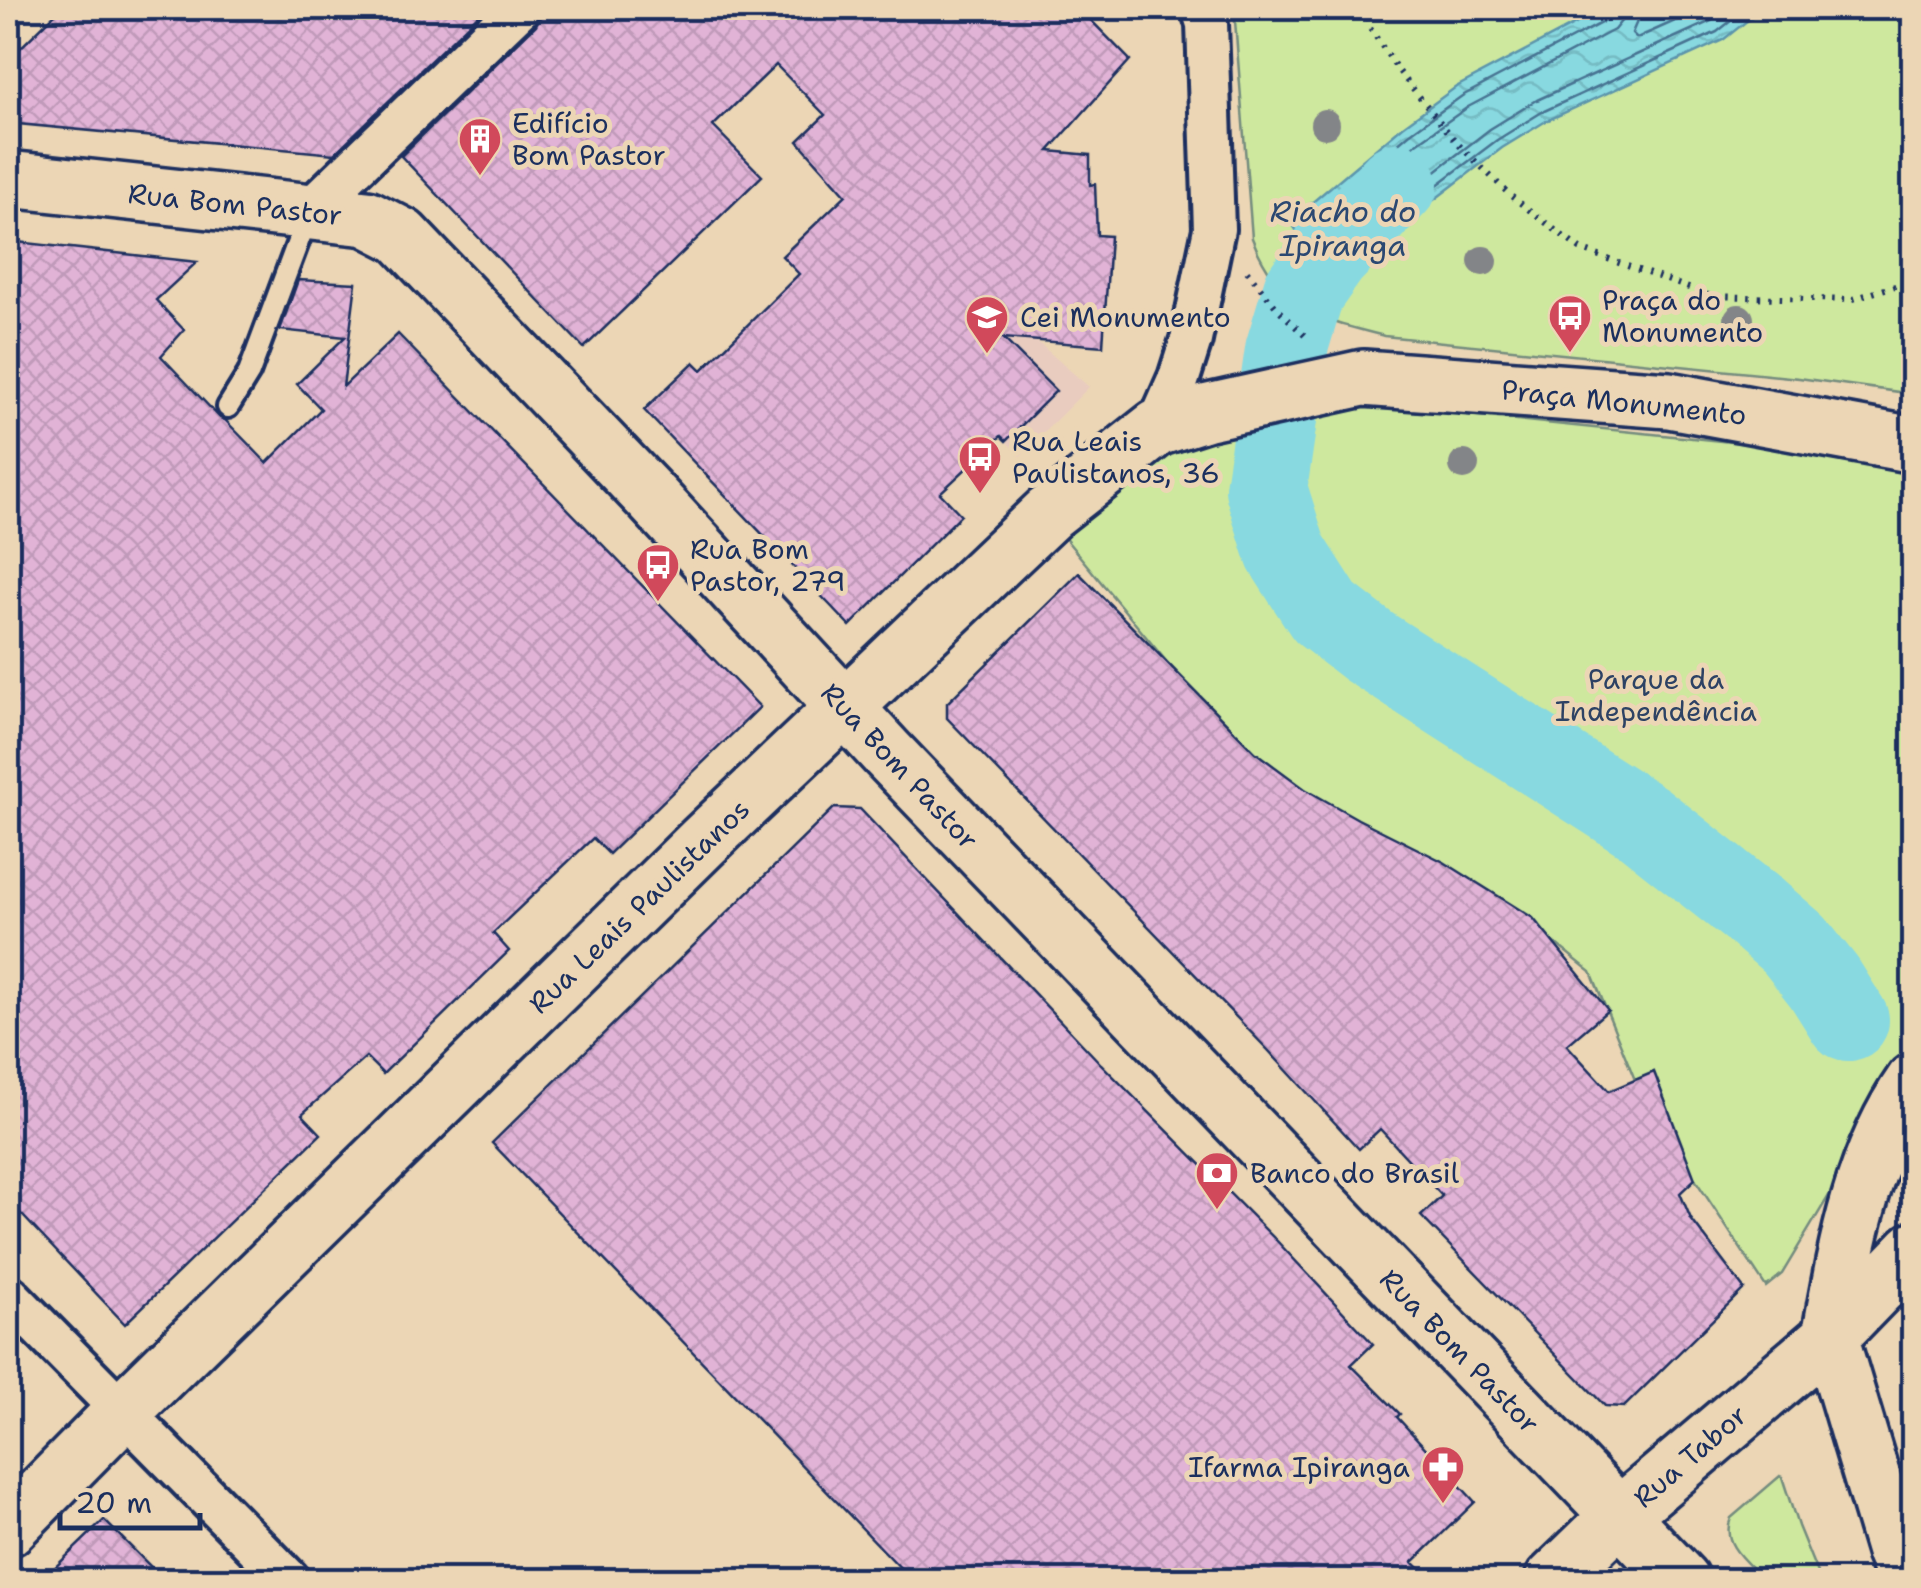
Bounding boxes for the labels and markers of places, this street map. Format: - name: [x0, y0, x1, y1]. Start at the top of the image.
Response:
- place label: Edifício Bom Pastor: [512, 104, 666, 174]
- building icon: Edifício Bom Pastor: [457, 116, 503, 177]
- place label: Praça do Monumento: [1602, 281, 1763, 351]
- bus stop icon: Praça do Monumento: [1547, 293, 1593, 354]
- school or university icon: Cei Monumento: [964, 294, 1010, 355]
- place label: Cei Monumento: [1020, 298, 1231, 336]
- place label: Rua Leais Paulistanos, 36: [1012, 422, 1220, 492]
- bus stop icon: Rua Leais Paulistanos, 36: [957, 434, 1003, 495]
- place label: Rua Bom Pastor, 279: [690, 530, 846, 600]
- bus stop icon: Rua Bom Pastor, 279: [635, 542, 681, 603]
- bank icon: Banco do Brasil: [1194, 1150, 1240, 1211]
- place label: Banco do Brasil: [1250, 1154, 1460, 1192]
- pharmacy icon: Ifarma Ipiranga: [1420, 1444, 1466, 1505]
- place label: Ifarma Ipiranga: [1188, 1448, 1410, 1486]

